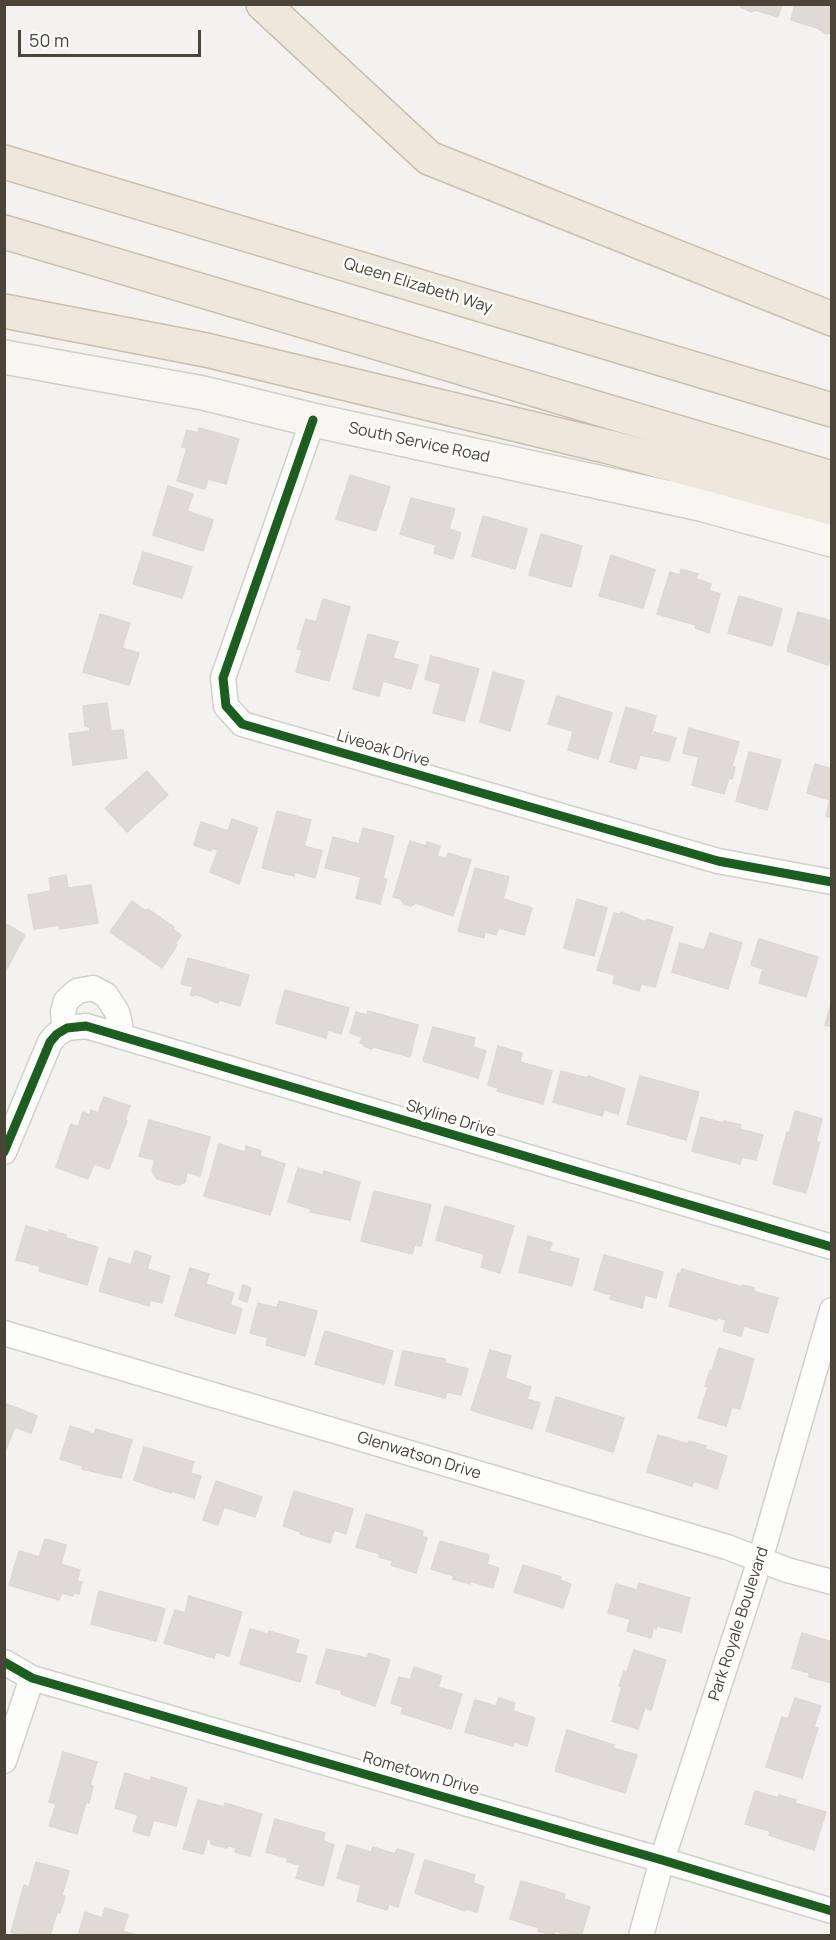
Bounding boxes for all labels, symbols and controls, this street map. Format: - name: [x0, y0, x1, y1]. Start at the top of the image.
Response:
- scale bar: [21, 18, 204, 56]
- text: 50 m: [29, 28, 69, 52]
- street label: Queen Elizabeth Way: [341, 254, 495, 318]
- street label: South Service Road: [347, 419, 491, 467]
- street label: Liveoak Drive: [334, 727, 432, 771]
- street label: Skyline Drive: [404, 1096, 498, 1142]
- street label: Glenwatson Drive: [355, 1428, 483, 1484]
- street label: Park Royale Boulevard: [705, 1545, 773, 1703]
- street label: Rometown Drive: [361, 1748, 481, 1800]

